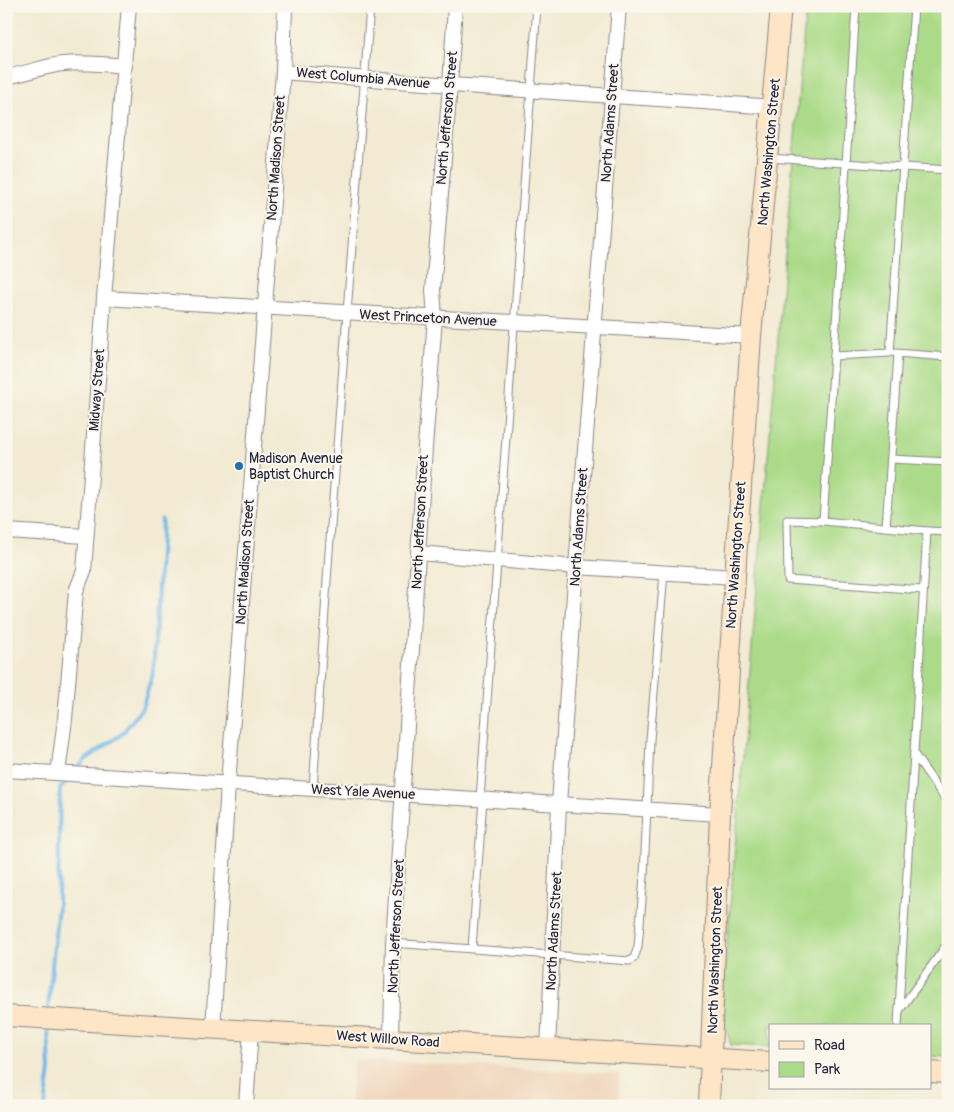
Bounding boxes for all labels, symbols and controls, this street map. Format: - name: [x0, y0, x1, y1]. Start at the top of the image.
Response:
- street label: North Jefferson Street: [433, 50, 461, 186]
- street label: North Adams Street: [597, 63, 623, 183]
- street label: West Columbia Avenue: [295, 64, 431, 92]
- street label: North Washington Street: [754, 77, 784, 226]
- street label: North Madison Street: [263, 94, 289, 221]
- street label: West Princeton Avenue: [359, 306, 497, 330]
- street label: Midway Street: [86, 348, 108, 432]
- place label: Madison Avenue Baptist Church: [249, 450, 343, 483]
- street label: North Jefferson Street: [408, 454, 432, 590]
- marker: Madison Avenue Baptist Church: [233, 460, 245, 472]
- street label: North Adams Street: [566, 467, 592, 587]
- street label: North Washington Street: [722, 480, 750, 629]
- street label: North Madison Street: [232, 498, 258, 625]
- street label: West Yale Avenue: [311, 781, 416, 803]
- street label: North Jefferson Street: [384, 858, 408, 994]
- street label: North Adams Street: [542, 871, 566, 991]
- street label: North Washington Street: [704, 885, 726, 1034]
- legend: [769, 1024, 932, 1090]
- street label: West Willow Road: [336, 1027, 440, 1051]
- text: Road: [814, 1036, 845, 1055]
- text: Park: [814, 1060, 841, 1079]

